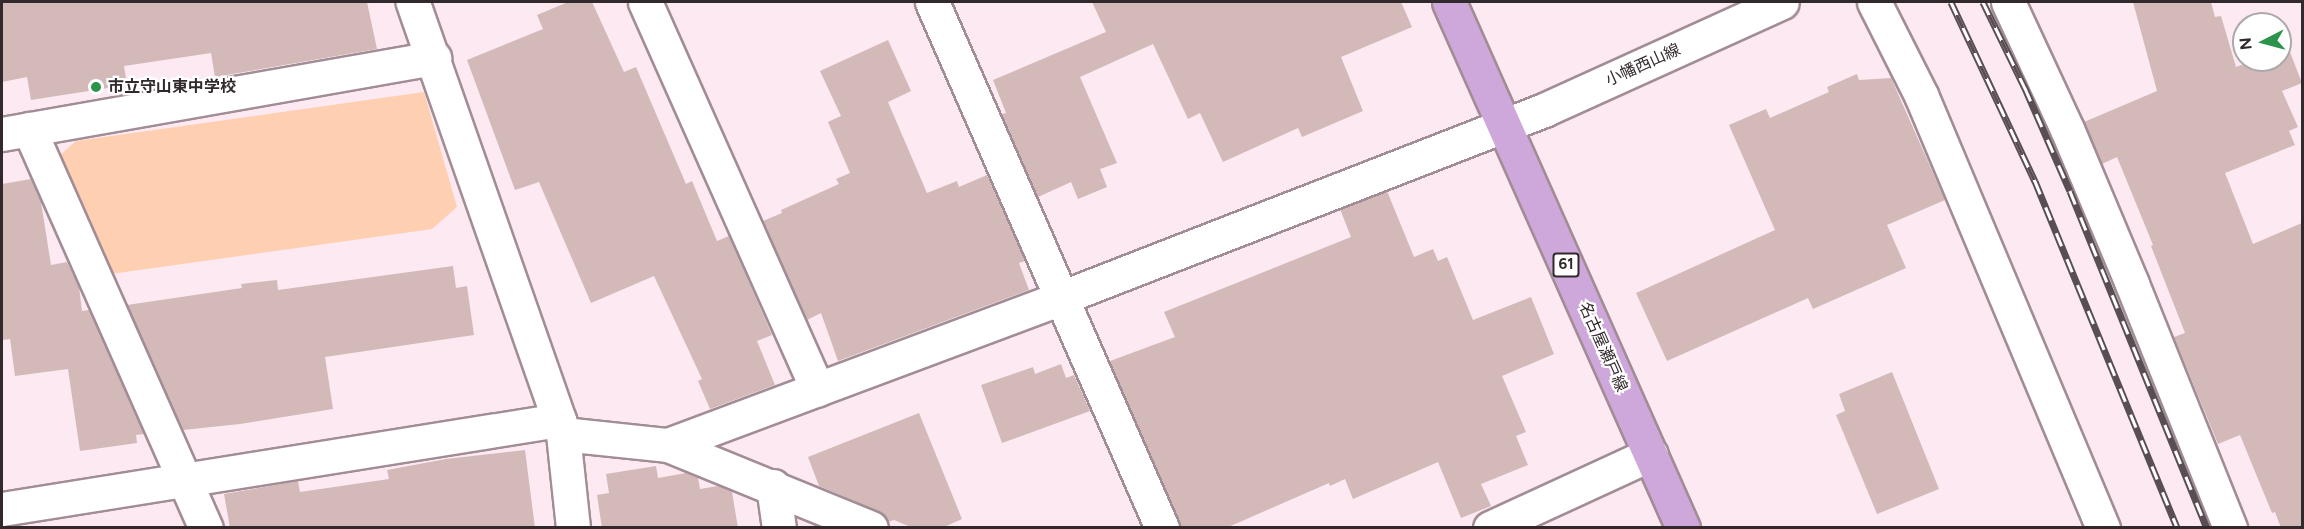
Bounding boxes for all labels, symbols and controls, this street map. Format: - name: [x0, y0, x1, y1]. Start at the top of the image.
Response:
- north arrow: [2232, 12, 2292, 72]
- text: N: [2235, 37, 2256, 51]
- street label: 小幡西山線: [1603, 40, 1683, 90]
- place label: 市立守山東中学校: [108, 77, 236, 97]
- marker: 市立守山東中学校: [89, 80, 103, 94]
- road number: 61: [1551, 253, 1581, 277]
- street label: 名古屋瀬戸線: [1575, 299, 1631, 395]

